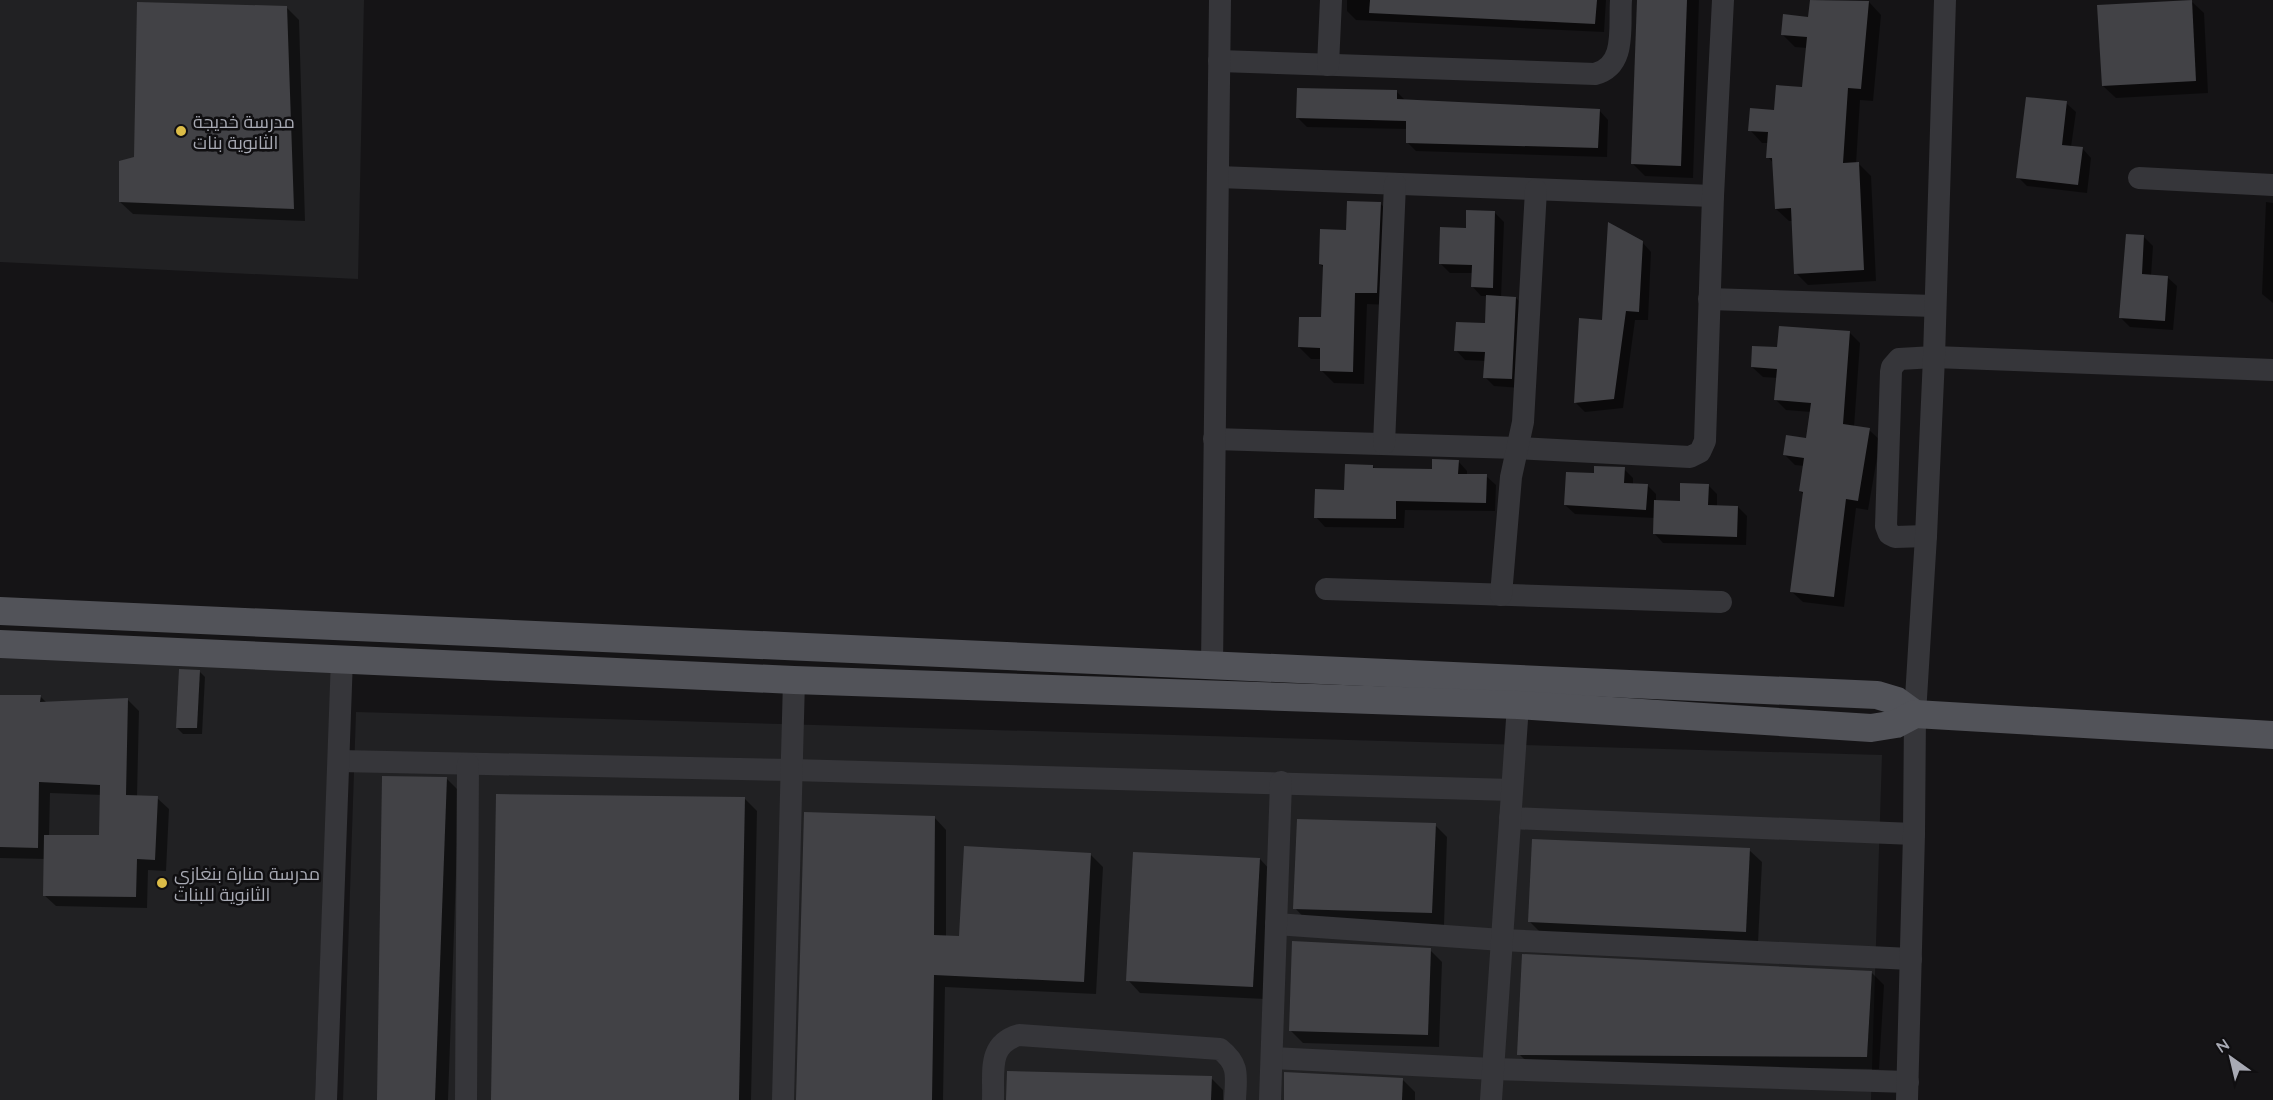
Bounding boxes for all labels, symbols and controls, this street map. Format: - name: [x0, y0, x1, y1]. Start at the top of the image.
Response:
- place label: مدرسة خديجة الثانوية بنات: [193, 110, 295, 154]
- marker: مدرسة خديجة الثانوية بنات: [174, 124, 188, 138]
- place label: مدرسة منارة بنغازي الثانوية للبنات: [174, 862, 320, 906]
- marker: مدرسة منارة بنغازي الثانوية للبنات: [155, 876, 169, 890]
- north arrow: [2201, 1028, 2261, 1088]
- text: N: [2212, 1034, 2233, 1057]

